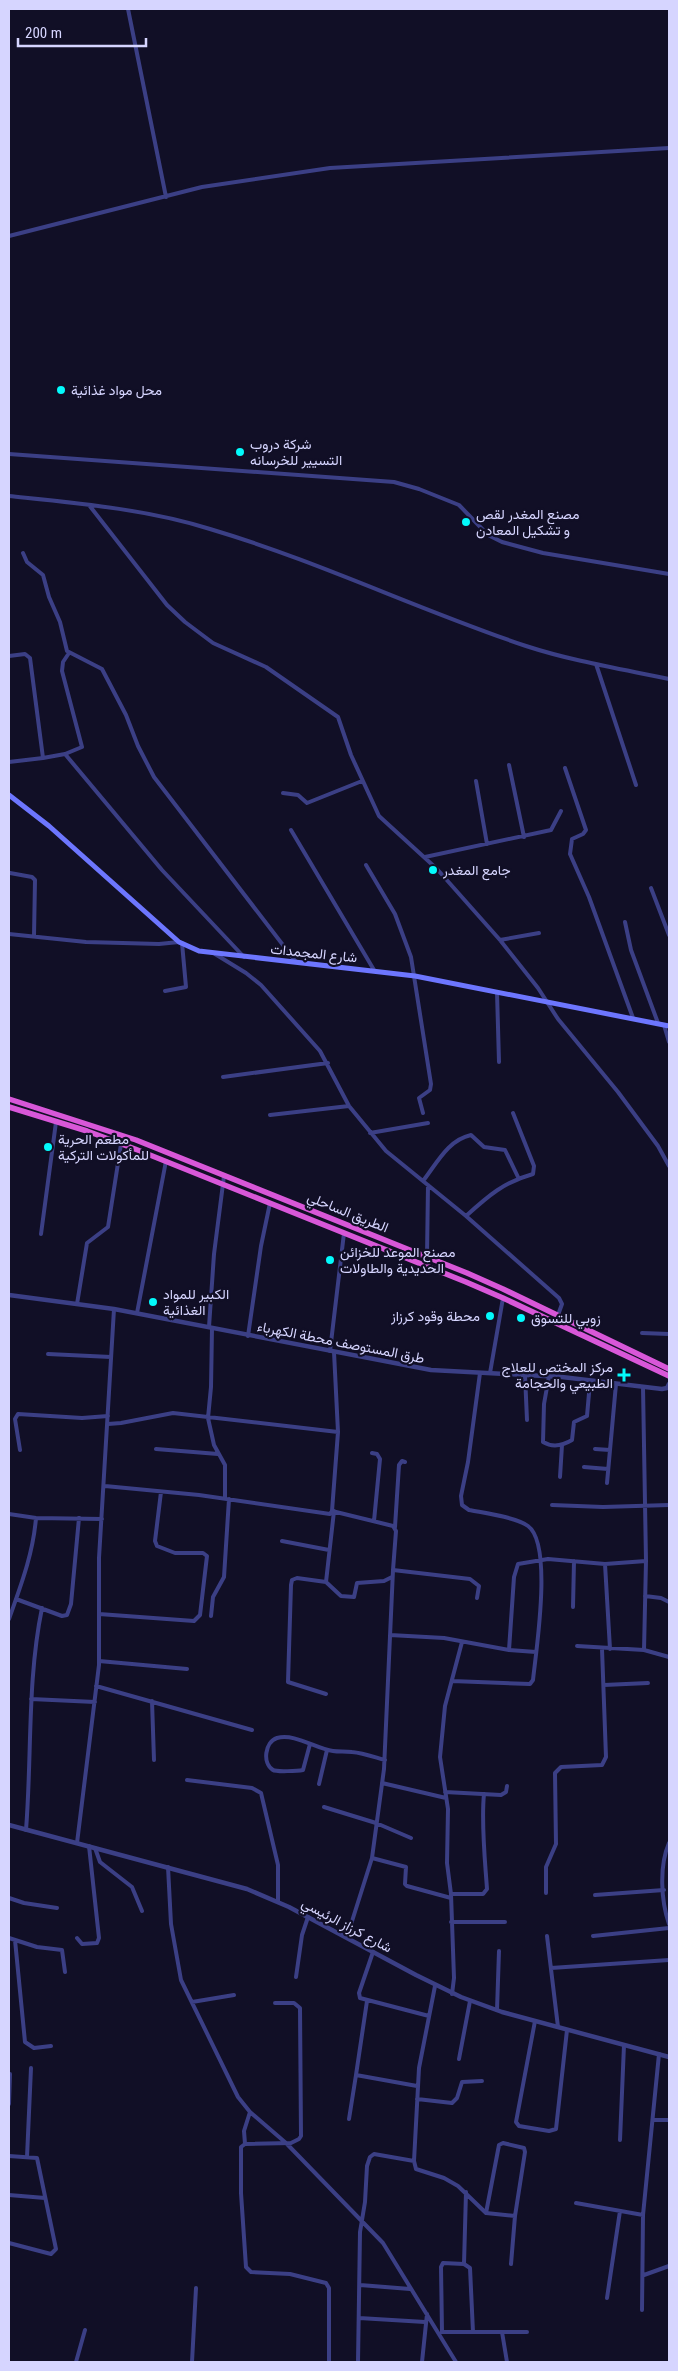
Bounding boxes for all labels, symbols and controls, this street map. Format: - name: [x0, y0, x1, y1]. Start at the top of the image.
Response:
- scale bar: [18, 15, 145, 47]
- text: 200 m: [25, 24, 62, 42]
- place label: محل مواد غذائية: [71, 382, 162, 399]
- marker: محل مواد غذائية: [55, 384, 67, 396]
- place label: شركة دروب التسيير للخرسانه: [250, 436, 342, 469]
- marker: شركة دروب التسيير للخرسانه: [234, 446, 246, 458]
- place label: مصنع المغدر لقص و تشكيل المعادن: [476, 506, 579, 539]
- marker: مصنع المغدر لقص و تشكيل المعادن: [460, 516, 472, 528]
- place label: جامع المغدر: [442, 862, 511, 881]
- marker: جامع المغدر: [427, 864, 439, 876]
- street label: شارع المجمدات: [269, 940, 358, 968]
- place label: مطعم الحرية للمأكولات التركية: [58, 1131, 149, 1164]
- marker: مطعم الحرية للمأكولات التركية: [42, 1141, 54, 1153]
- street label: الطريق الساحلي: [304, 1188, 391, 1239]
- place label: مصنع الموعد للخزائن الحديدية والطاولات: [340, 1244, 455, 1277]
- marker: مصنع الموعد للخزائن الحديدية والطاولات: [324, 1254, 336, 1266]
- place label: الكبير للمواد الغذائية: [163, 1286, 229, 1318]
- marker: الكبير للمواد الغذائية: [147, 1296, 159, 1308]
- place label: محطة وقود كرزاز: [390, 1308, 480, 1325]
- marker: محطة وقود كرزاز: [484, 1310, 496, 1322]
- place label: زوبي للتسوق: [531, 1310, 601, 1330]
- marker: زوبي للتسوق: [515, 1312, 527, 1324]
- street label: طرق المستوصف محطة الكهرباء: [256, 1318, 426, 1367]
- place label: مركز المختص للعلاج الطبيعي والحجامة: [501, 1359, 613, 1395]
- marker: مركز المختص للعلاج الطبيعي والحجامة: [617, 1368, 631, 1382]
- street label: شارع كرزاز الرئيسي: [297, 1894, 395, 1959]

